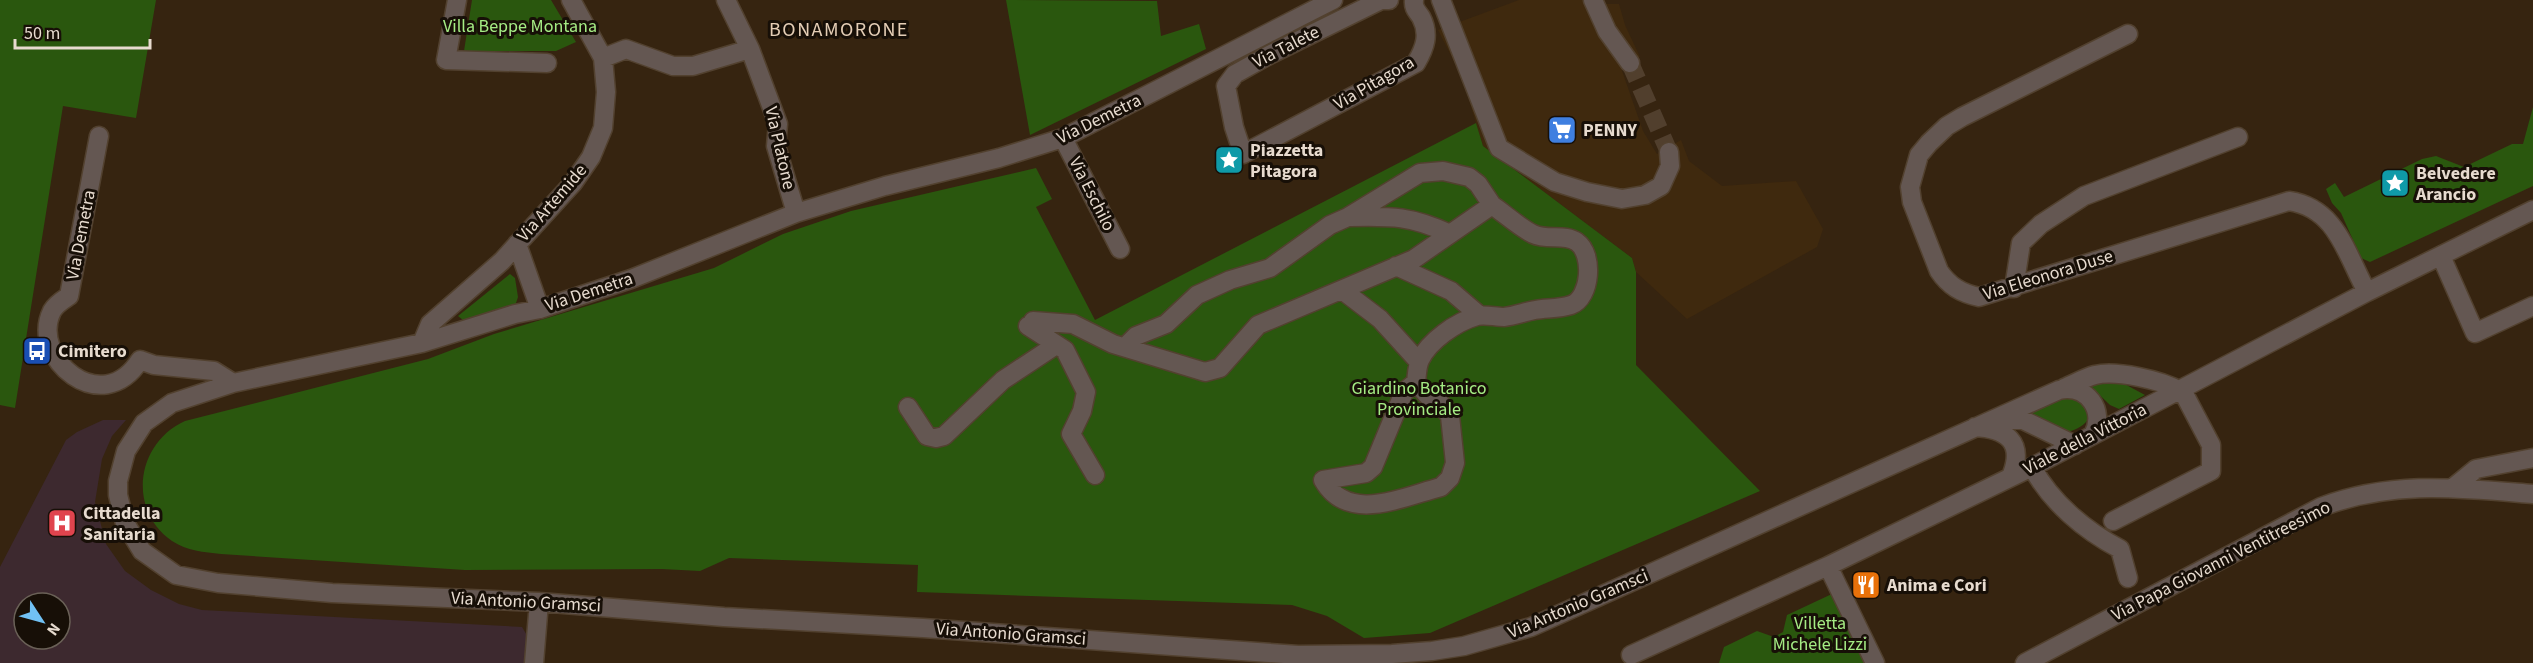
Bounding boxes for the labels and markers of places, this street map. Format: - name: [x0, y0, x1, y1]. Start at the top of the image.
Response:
- supermarket icon: PENNY: [1546, 114, 1578, 146]
- place label: PENNY: [1583, 118, 1638, 143]
- place label: Piazzetta Pitagora: [1250, 138, 1323, 184]
- place icon: Piazzetta Pitagora: [1213, 144, 1245, 176]
- place label: Belvedere Arancio: [2415, 161, 2496, 207]
- place icon: Belvedere Arancio: [2379, 167, 2411, 199]
- bus stop icon: Cimitero: [21, 335, 53, 367]
- place label: Cimitero: [58, 339, 127, 364]
- place label: Cittadella Sanitaria: [83, 501, 160, 547]
- hospital icon: Cittadella Sanitaria: [46, 507, 78, 539]
- restaurant icon: Anima e Cori: [1850, 569, 1882, 601]
- place label: Anima e Cori: [1886, 573, 1987, 598]

